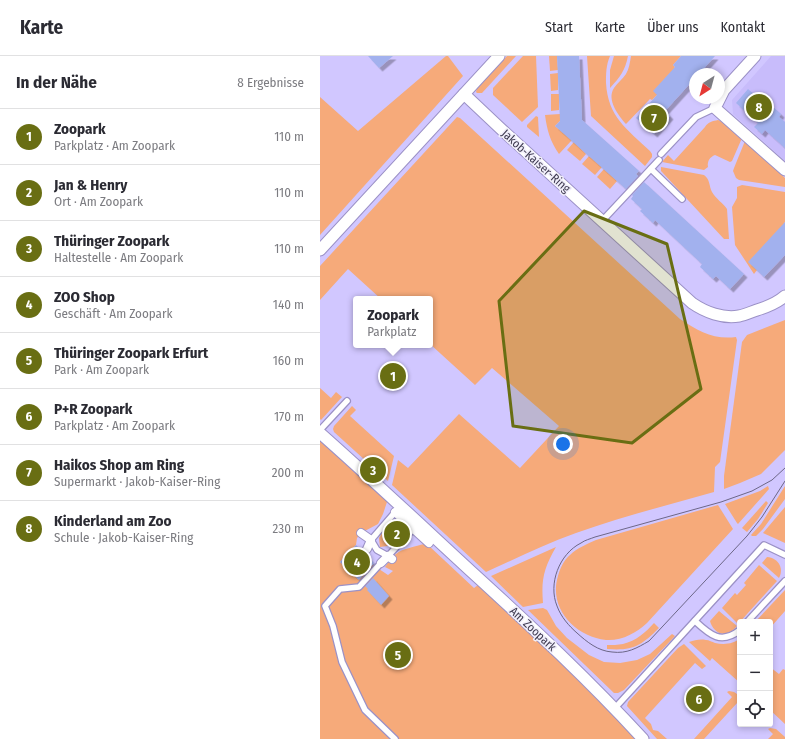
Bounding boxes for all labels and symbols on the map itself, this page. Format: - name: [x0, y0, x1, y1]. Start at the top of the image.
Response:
- north arrow: [689, 68, 725, 104]
- pin: 8: [746, 92, 772, 122]
- pin: 7: [641, 103, 667, 133]
- street label: Jakob-Kaiser-Ring: [499, 126, 574, 196]
- pin: 1: [380, 361, 406, 391]
- your location: [553, 434, 573, 454]
- pin: 3: [360, 455, 386, 485]
- pin: 2: [384, 519, 410, 549]
- pin: 4: [344, 547, 370, 577]
- street label: Am Zoopark: [507, 604, 559, 654]
- pin: 5: [385, 640, 411, 670]
- pin: 6: [686, 684, 712, 714]

